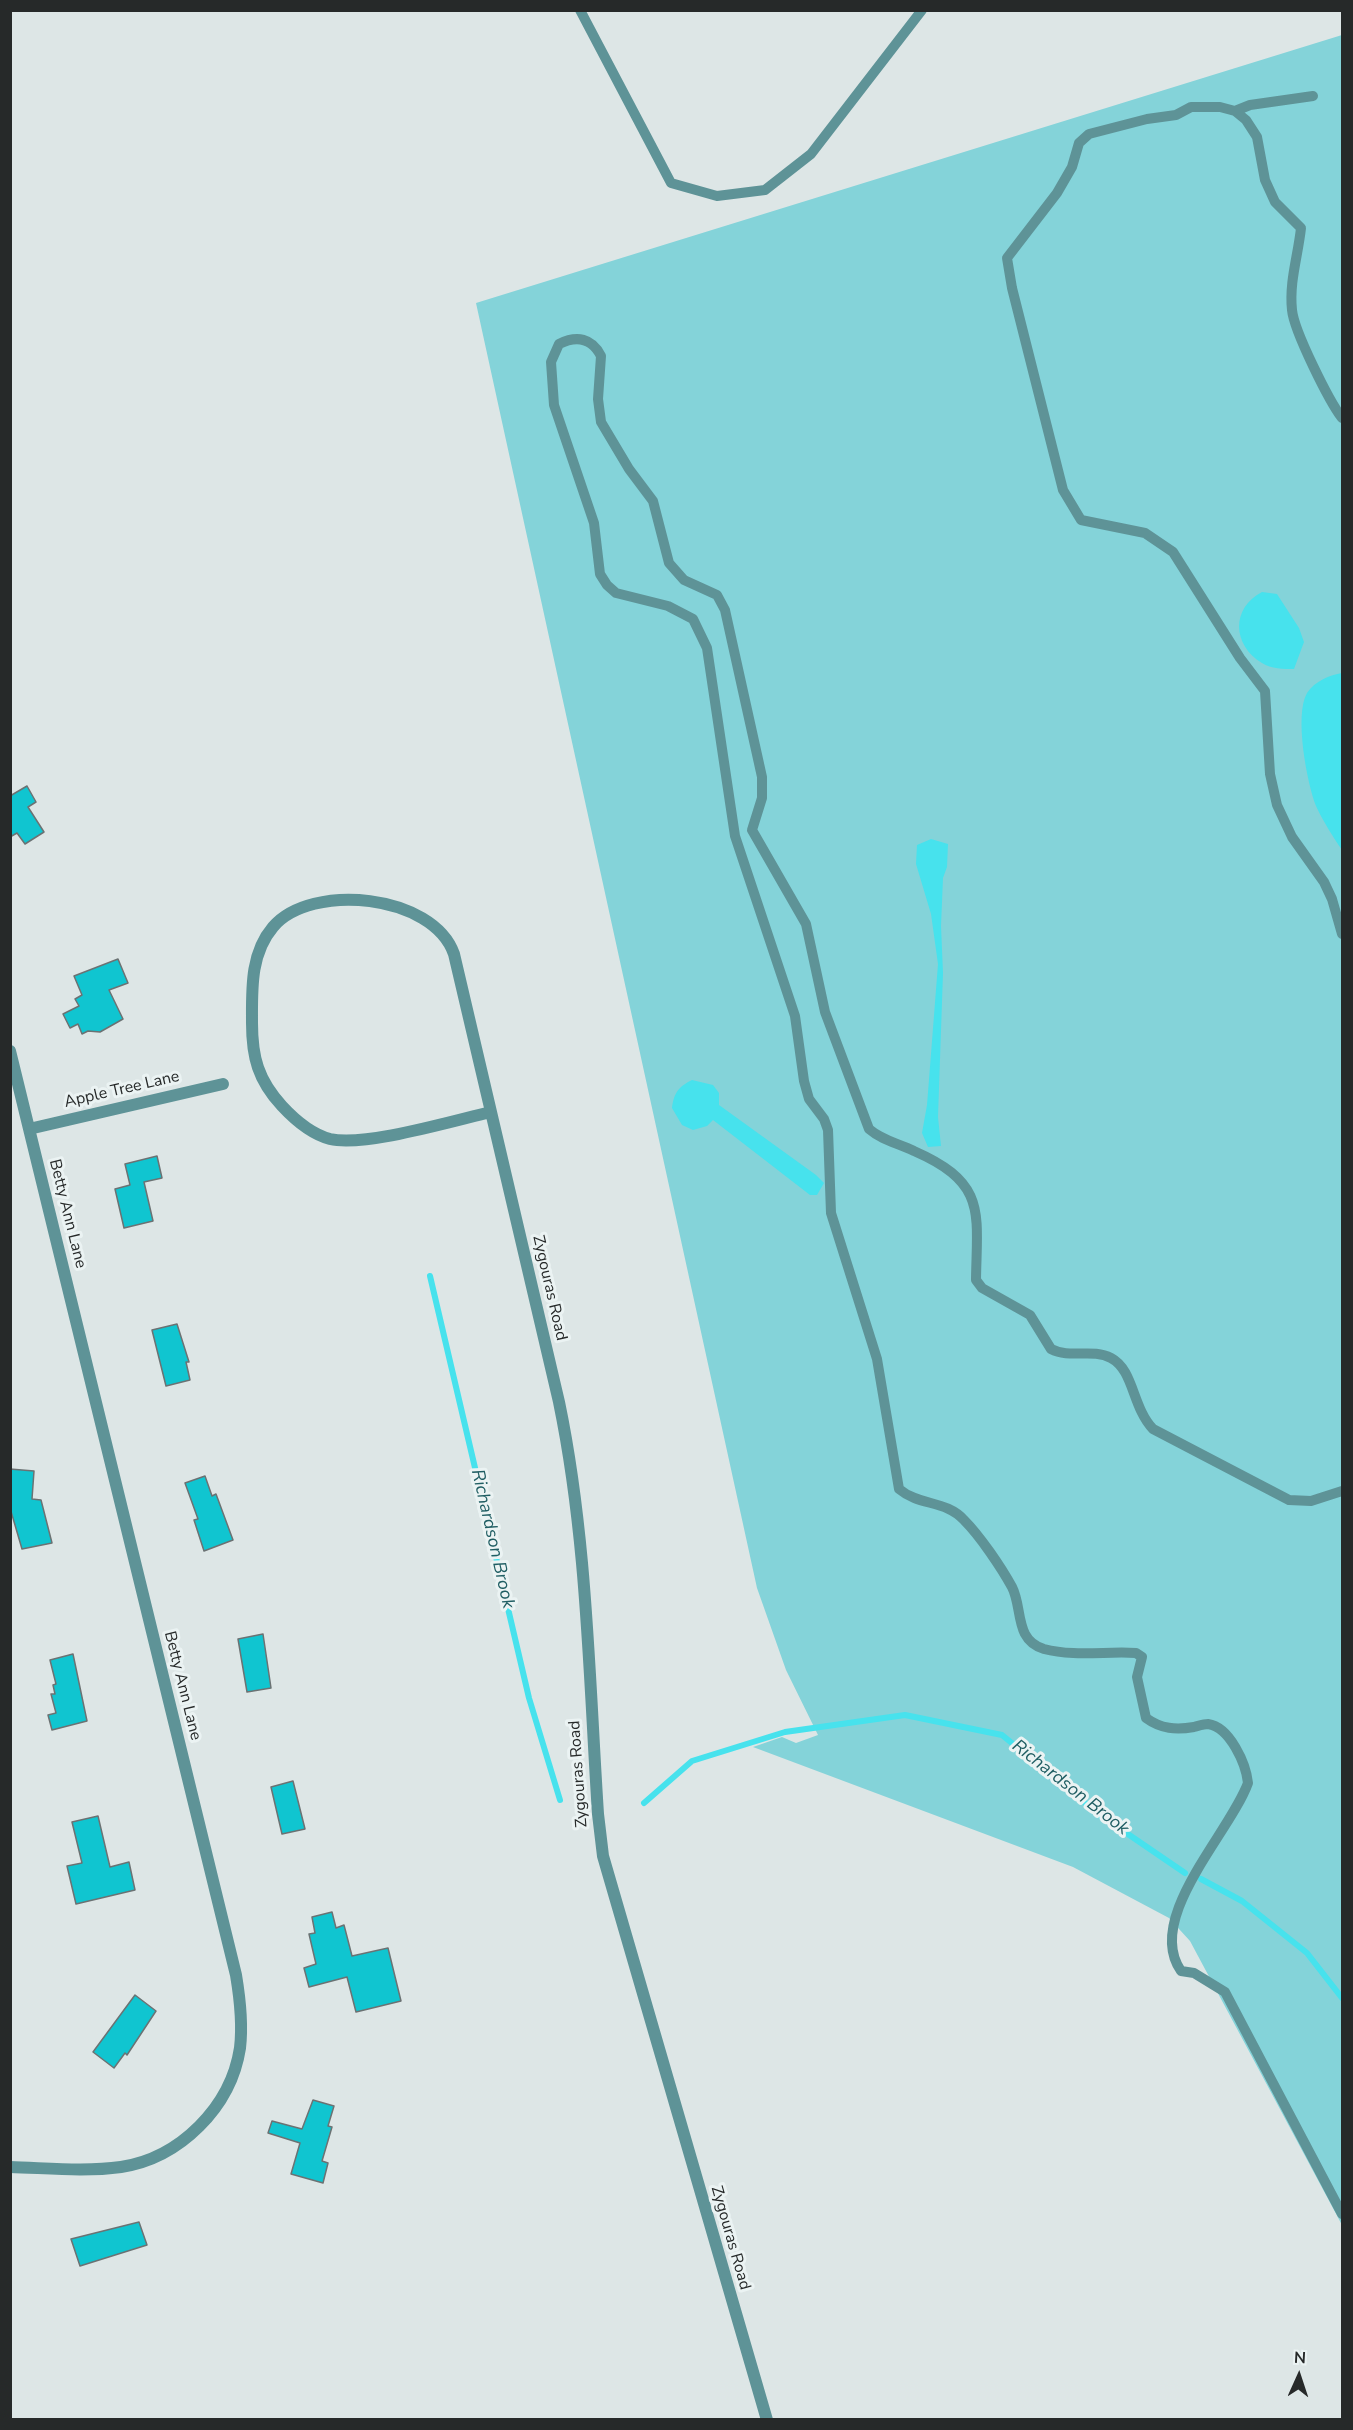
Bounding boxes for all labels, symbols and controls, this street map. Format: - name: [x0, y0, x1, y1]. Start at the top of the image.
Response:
- street label: Apple Tree Lane: [63, 1067, 181, 1113]
- street label: Betty Ann Lane: [44, 1158, 90, 1270]
- street label: Zygouras Road: [528, 1233, 570, 1343]
- water label: Richardson Brook: [465, 1467, 519, 1611]
- street label: Betty Ann Lane: [159, 1630, 205, 1742]
- street label: Zygouras Road: [566, 1720, 592, 1828]
- water label: Richardson Brook: [1007, 1736, 1133, 1840]
- street label: Zygouras Road: [706, 2184, 754, 2292]
- north arrow: [1269, 2346, 1329, 2406]
- text: N: [1293, 2347, 1306, 2369]

